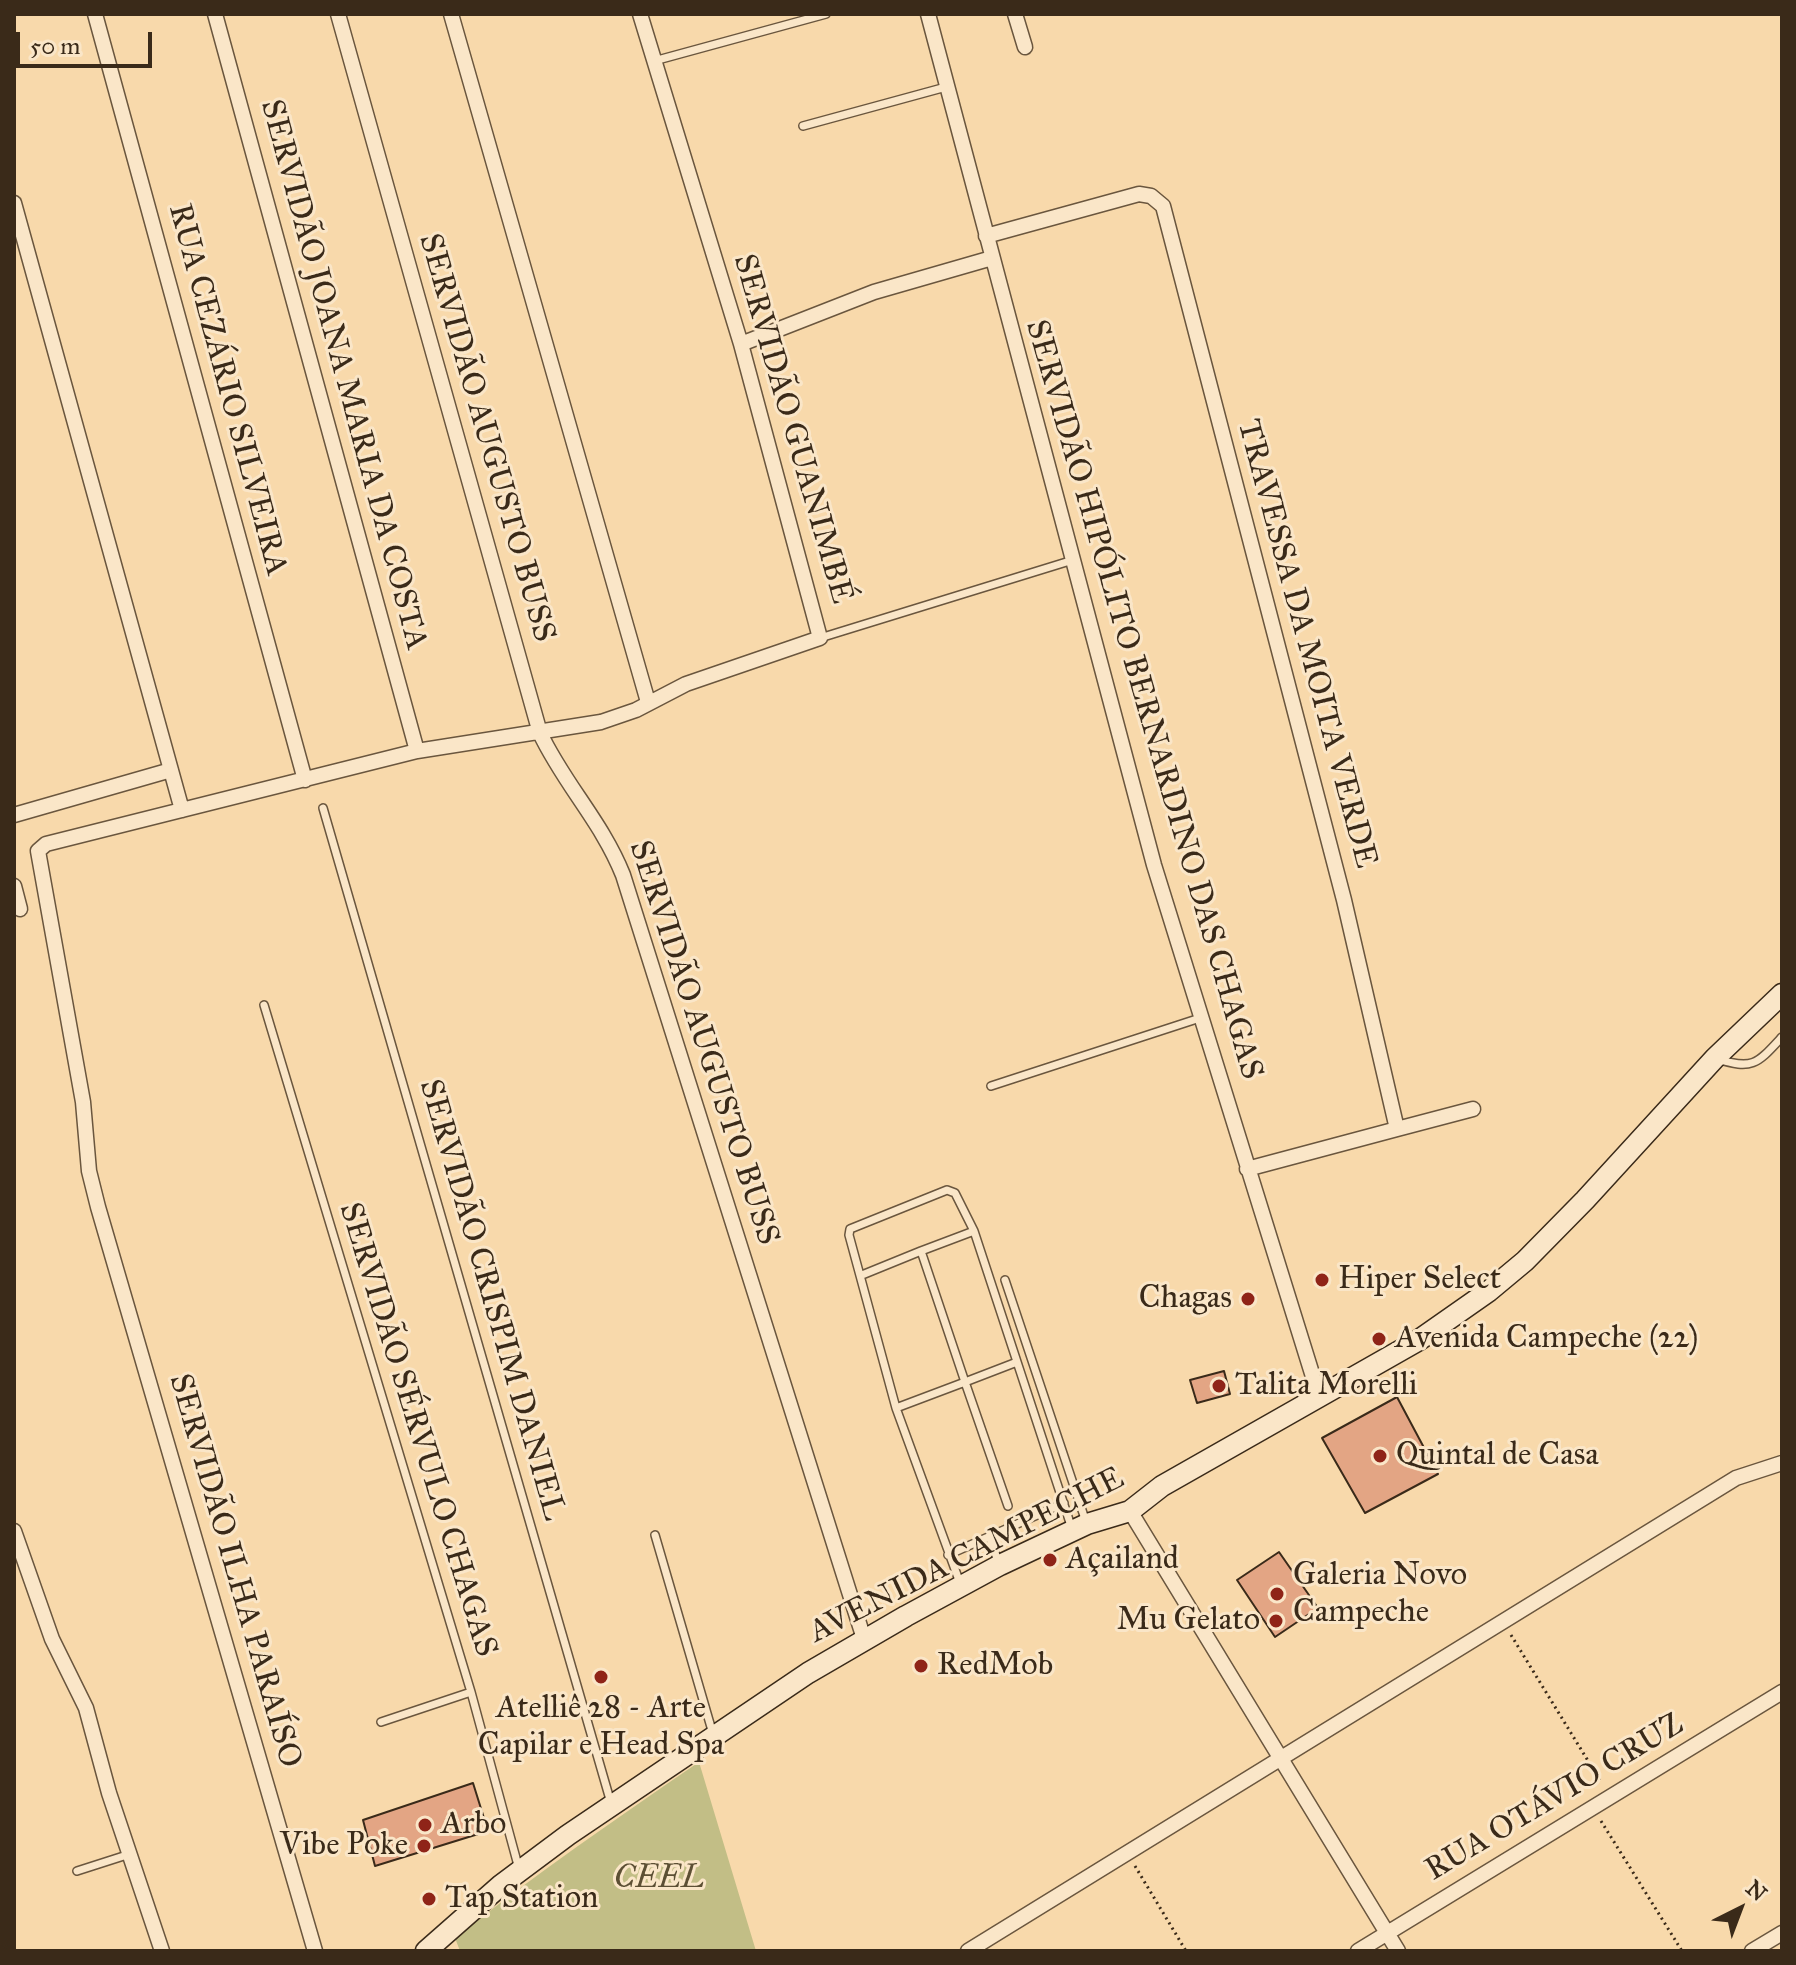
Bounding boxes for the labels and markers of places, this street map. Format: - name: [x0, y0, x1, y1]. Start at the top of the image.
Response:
- place label: Hiper Select: [1338, 1261, 1501, 1299]
- marker: Hiper Select: [1313, 1271, 1331, 1289]
- place label: Chagas: [1139, 1280, 1232, 1318]
- marker: Chagas: [1239, 1290, 1257, 1308]
- place label: Avenida Campeche (22): [1395, 1320, 1698, 1358]
- marker: Avenida Campeche (22): [1370, 1330, 1388, 1348]
- place label: Talita Morelli: [1235, 1367, 1418, 1405]
- marker: Talita Morelli: [1210, 1377, 1228, 1395]
- place label: Quintal de Casa: [1396, 1437, 1599, 1475]
- marker: Quintal de Casa: [1371, 1447, 1389, 1465]
- place label: Açailand: [1066, 1541, 1179, 1579]
- marker: Açailand: [1041, 1551, 1059, 1569]
- place label: Galeria Novo Campeche: [1293, 1557, 1467, 1632]
- marker: Galeria Novo Campeche: [1268, 1585, 1286, 1603]
- place label: Mu Gelato: [1117, 1602, 1260, 1640]
- marker: Mu Gelato: [1267, 1612, 1285, 1630]
- place label: RedMob: [937, 1647, 1053, 1685]
- marker: RedMob: [912, 1657, 930, 1675]
- marker: Atelliê 28 - Arte Capilar e Head Spa: [592, 1668, 610, 1686]
- place label: Atelliê 28 - Arte Capilar e Head Spa: [478, 1690, 724, 1765]
- place label: Arbo: [441, 1806, 506, 1844]
- marker: Arbo: [416, 1816, 434, 1834]
- place label: Vibe Poke: [280, 1827, 408, 1865]
- marker: Vibe Poke: [415, 1837, 433, 1855]
- place label: Tap Station: [445, 1880, 598, 1918]
- marker: Tap Station: [420, 1890, 438, 1908]

